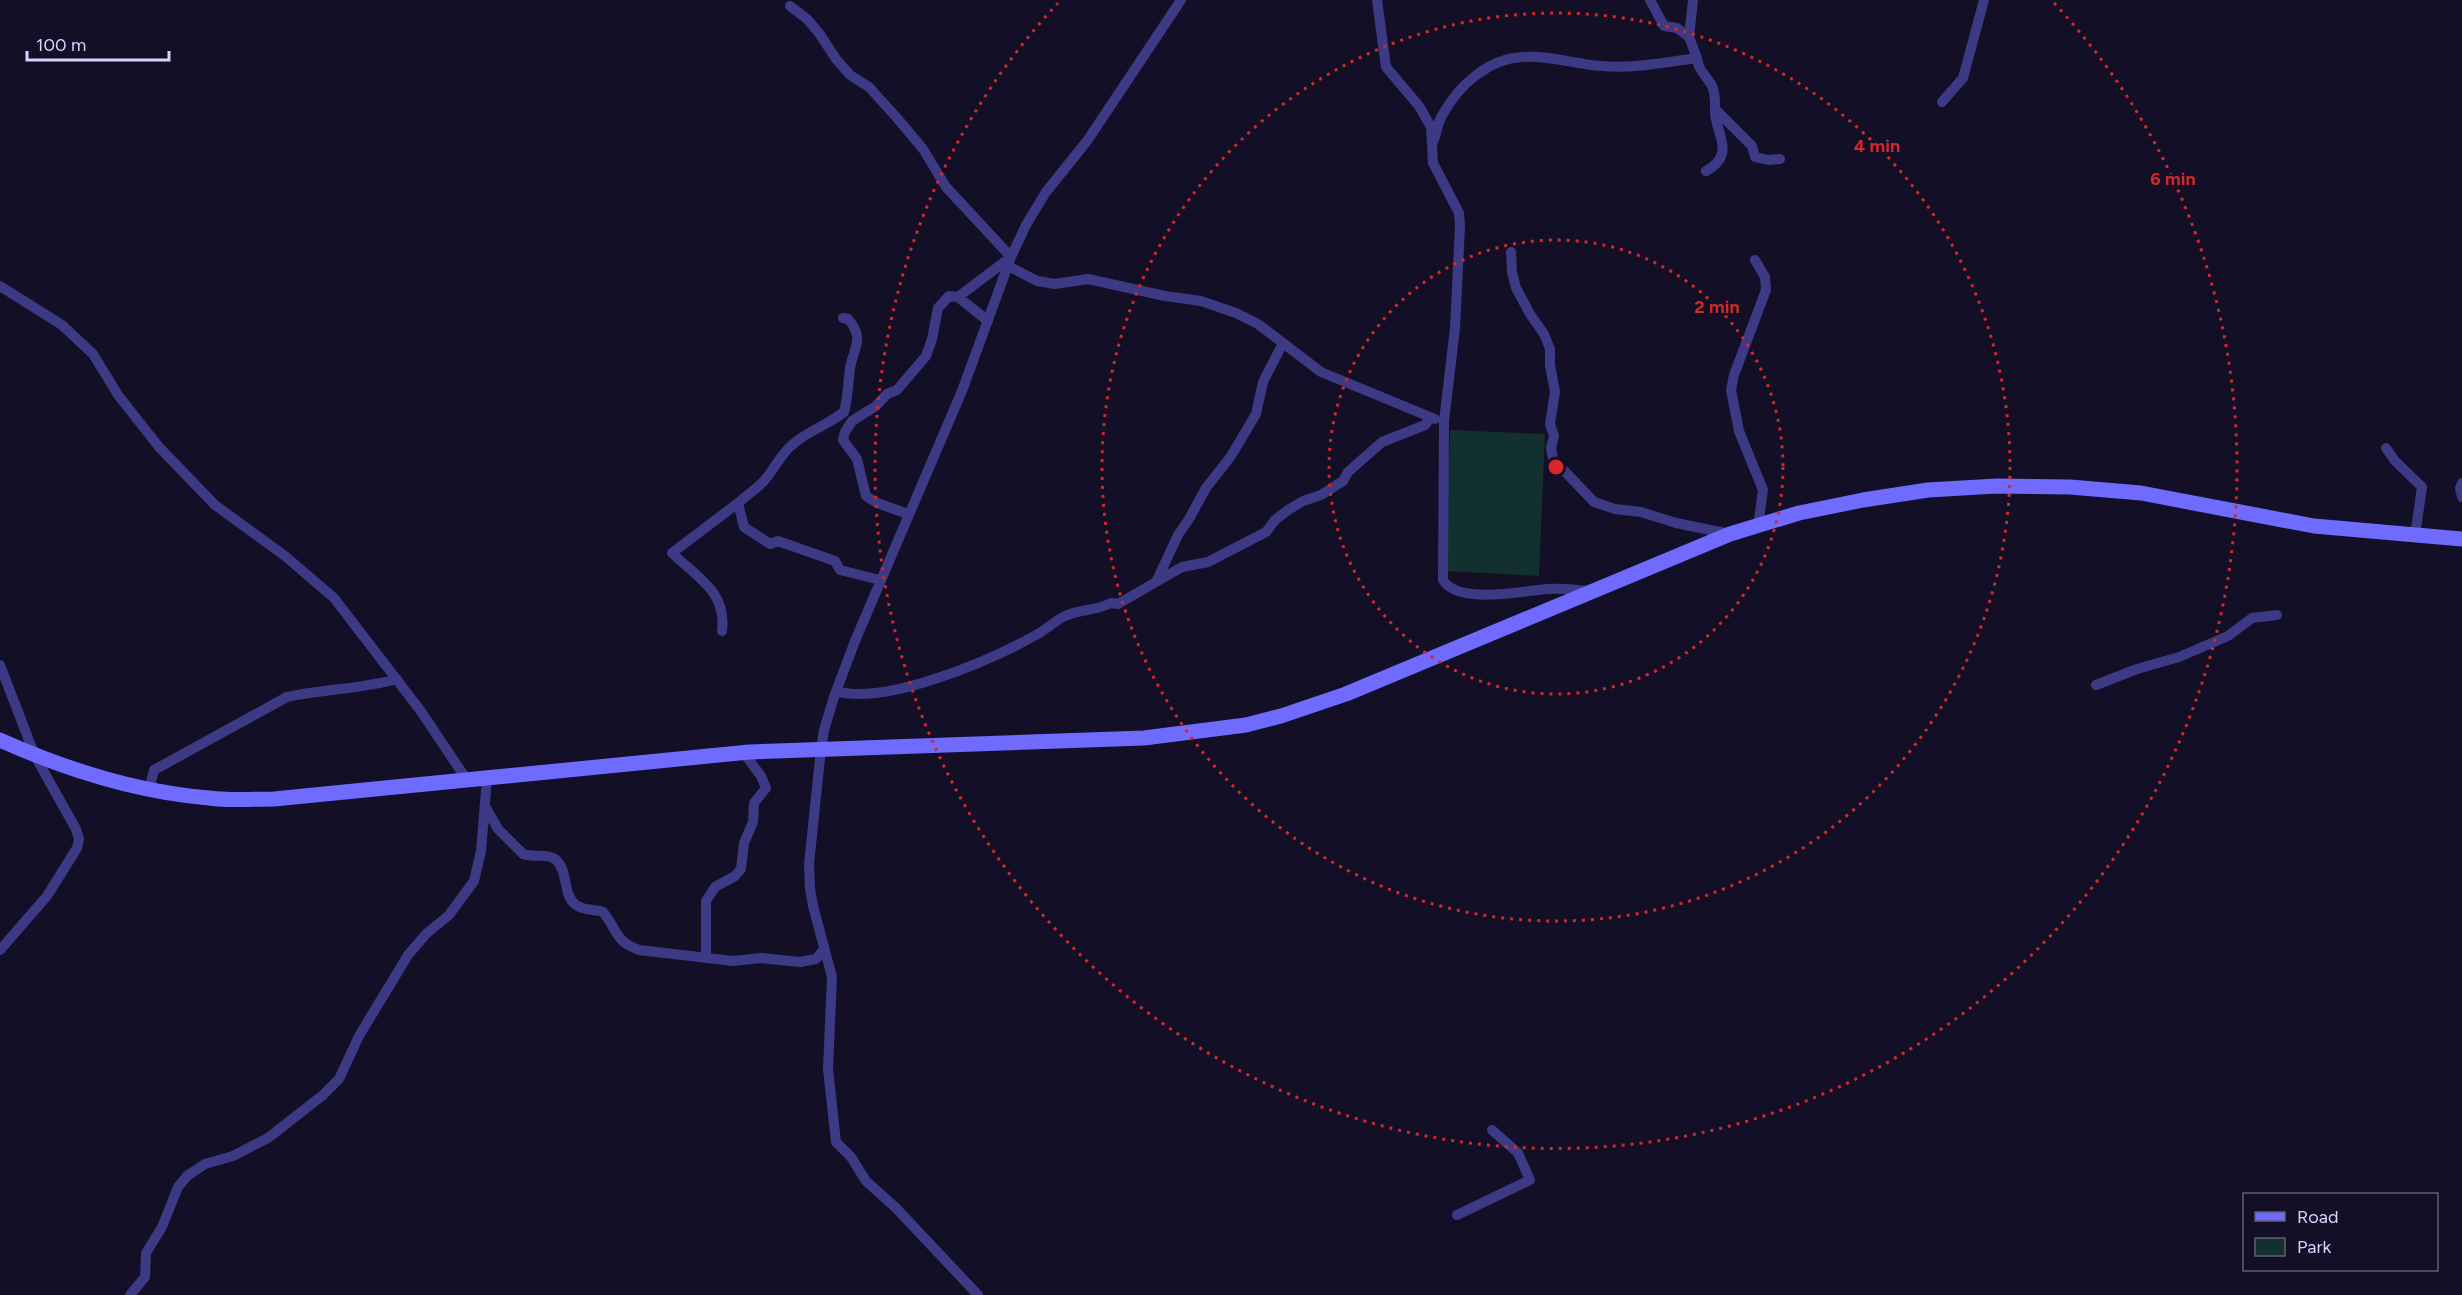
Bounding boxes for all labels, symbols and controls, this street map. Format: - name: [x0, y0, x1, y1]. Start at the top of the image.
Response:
- scale bar: [27, 24, 170, 62]
- text: 100 m: [36, 34, 86, 56]
- text: 4 min: [1854, 135, 1900, 157]
- text: 6 min: [2150, 168, 2196, 190]
- text: 2 min: [1694, 296, 1740, 318]
- centre of rings: [1546, 457, 1566, 477]
- legend: [2243, 1193, 2438, 1271]
- text: Road: [2297, 1206, 2338, 1228]
- text: Park: [2297, 1236, 2332, 1258]

